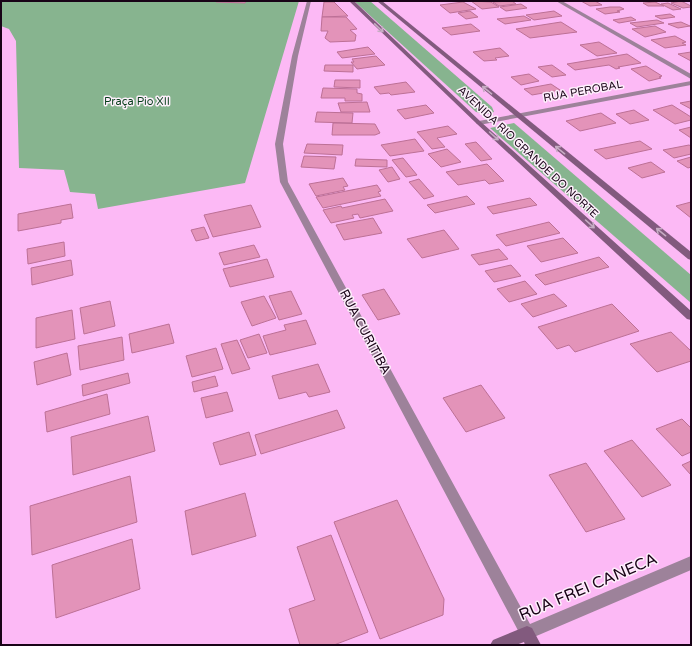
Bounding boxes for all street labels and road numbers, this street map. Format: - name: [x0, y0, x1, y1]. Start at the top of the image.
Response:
- street label: RUA PEROBAL: [542, 78, 624, 104]
- street label: AVENIDA RIO GRANDE DO NORTE: [455, 83, 601, 221]
- street label: RUA CURITIBA: [336, 287, 394, 378]
- street label: RUA FREI CANECA: [516, 549, 660, 625]

